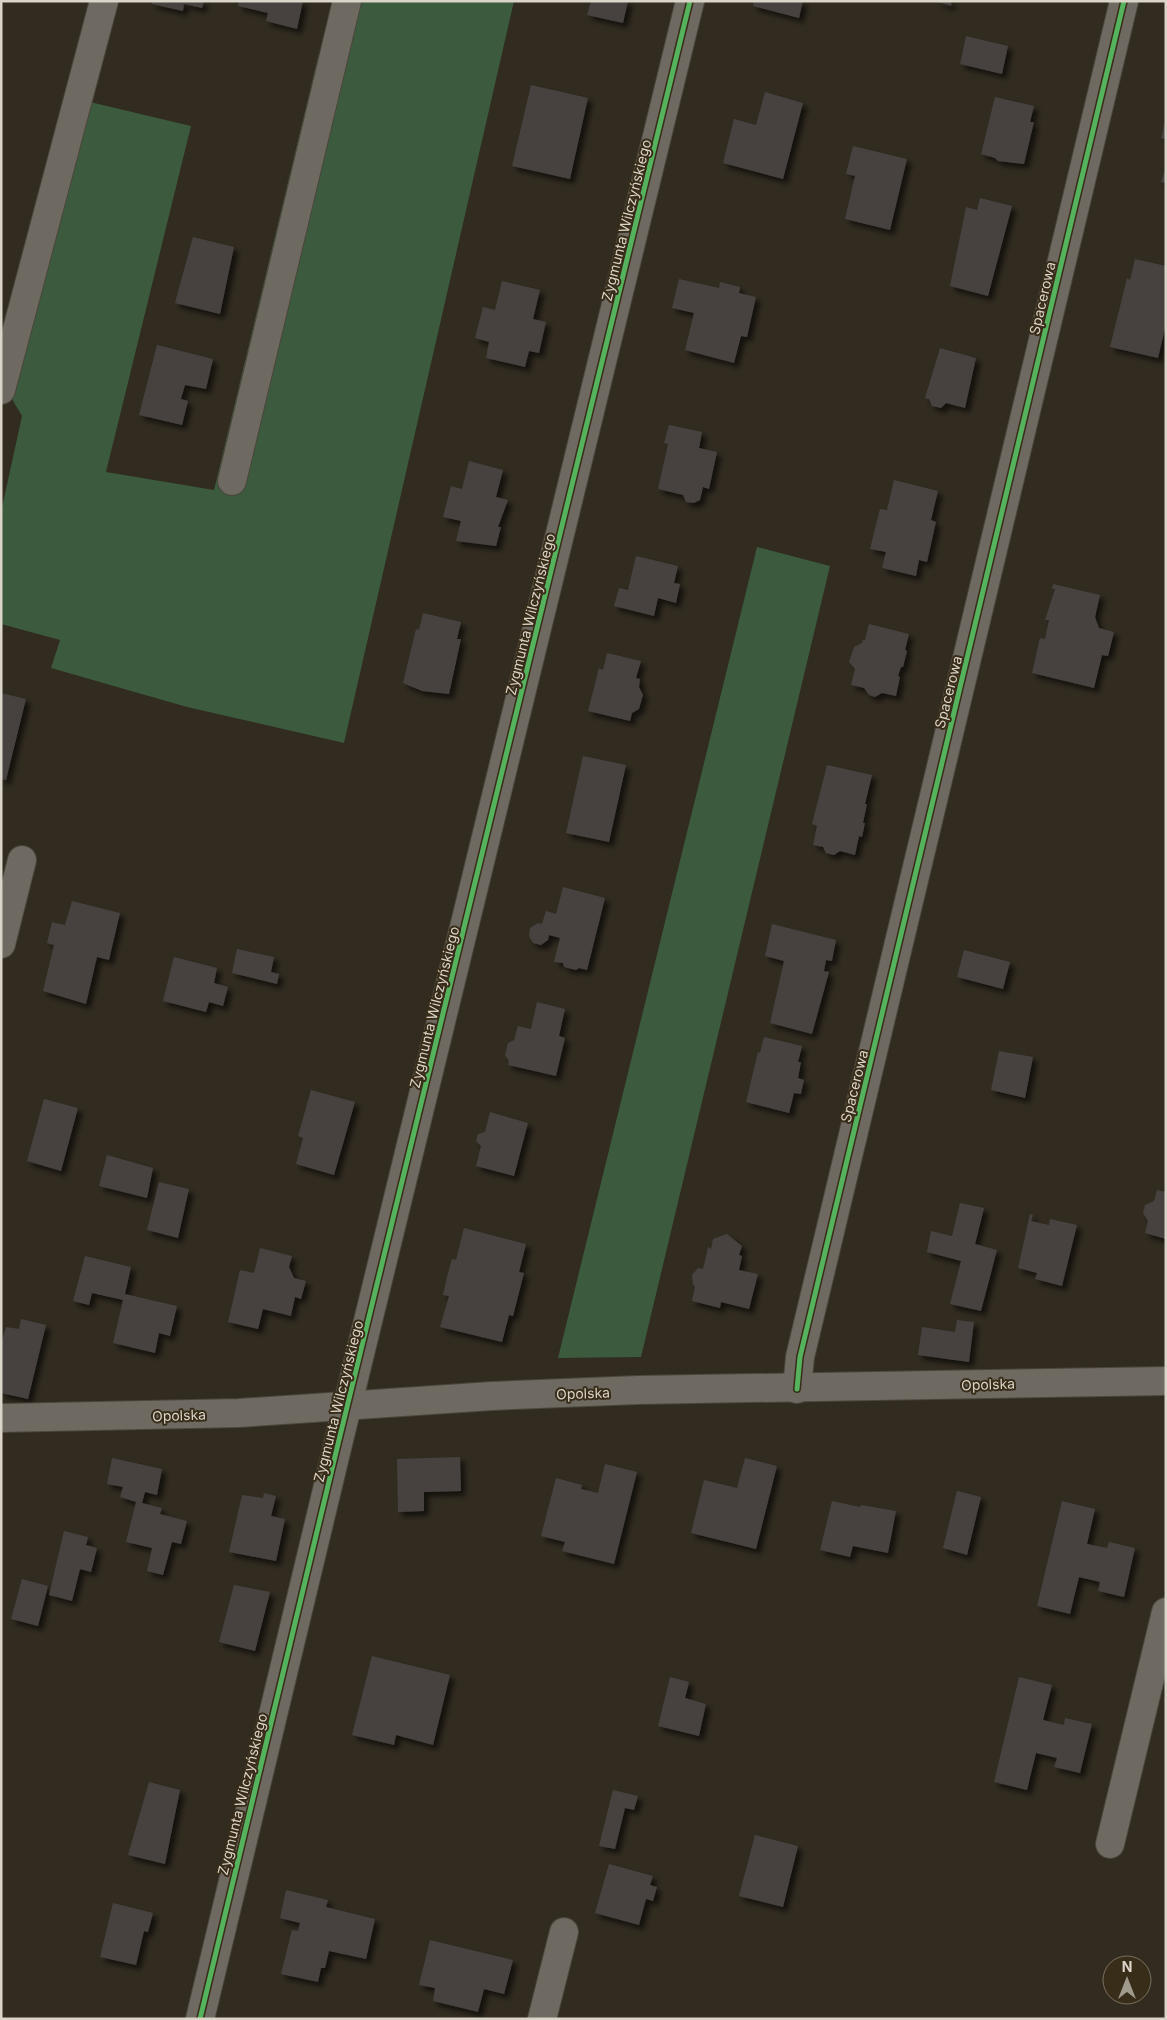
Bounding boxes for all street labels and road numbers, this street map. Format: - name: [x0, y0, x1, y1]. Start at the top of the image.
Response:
- street label: Zygmunta Wilczyńskiego: [598, 137, 654, 303]
- street label: Spacerowa: [1025, 260, 1059, 336]
- street label: Zygmunta Wilczyńskiego: [502, 531, 558, 697]
- street label: Spacerowa: [931, 654, 965, 730]
- street label: Zygmunta Wilczyńskiego: [406, 924, 462, 1090]
- street label: Spacerowa: [837, 1048, 871, 1124]
- street label: Zygmunta Wilczyńskiego: [310, 1318, 366, 1484]
- street label: Opolska: [961, 1375, 1015, 1393]
- street label: Opolska: [556, 1384, 610, 1402]
- street label: Opolska: [152, 1406, 206, 1424]
- street label: Zygmunta Wilczyńskiego: [214, 1711, 270, 1877]

